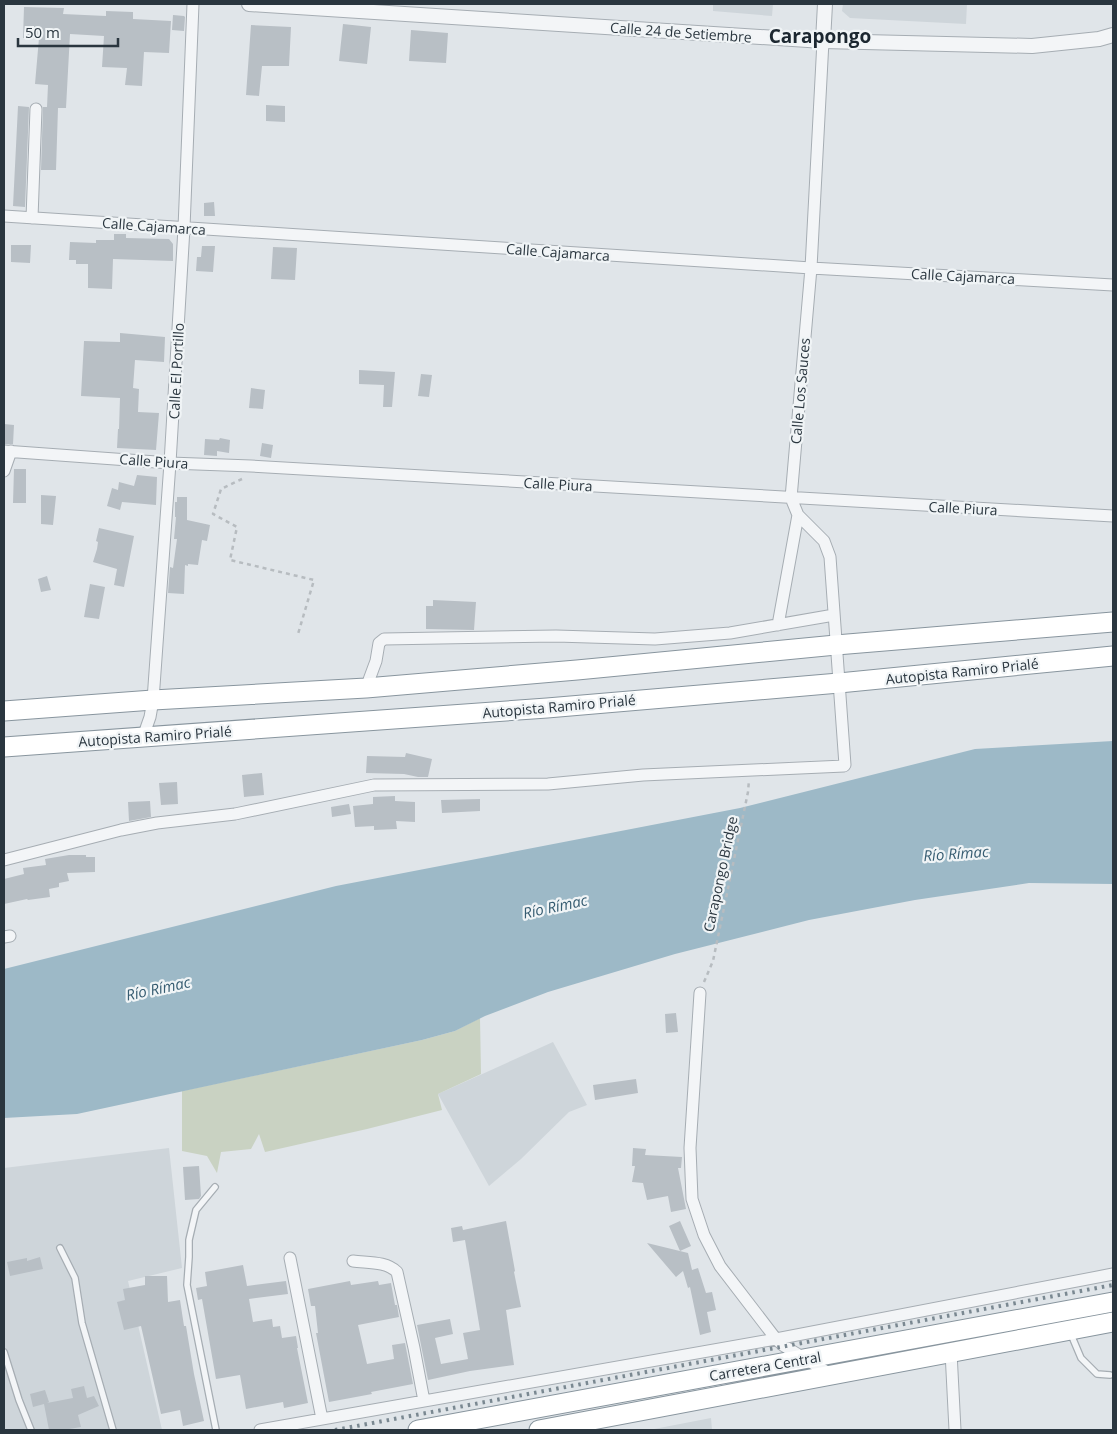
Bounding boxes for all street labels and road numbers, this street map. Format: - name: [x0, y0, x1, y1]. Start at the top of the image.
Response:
- street label: Calle 24 de Setiembre: [610, 18, 753, 46]
- street label: Calle Cajamarca: [101, 213, 207, 239]
- street label: Calle Cajamarca: [505, 239, 611, 265]
- street label: Calle Cajamarca: [911, 264, 1015, 288]
- street label: Calle El Portillo: [164, 322, 188, 420]
- street label: Calle Los Sauces: [786, 337, 814, 445]
- street label: Calle Piura: [119, 449, 189, 473]
- street label: Calle Piura: [523, 473, 593, 495]
- street label: Calle Piura: [928, 497, 998, 519]
- street label: Autopista Ramiro Prialé: [885, 654, 1039, 688]
- street label: Autopista Ramiro Prialé: [482, 690, 636, 722]
- street label: Autopista Ramiro Prialé: [78, 721, 232, 751]
- street label: Carapongo Bridge: [698, 814, 742, 934]
- street label: Carretera Central: [708, 1347, 822, 1385]

